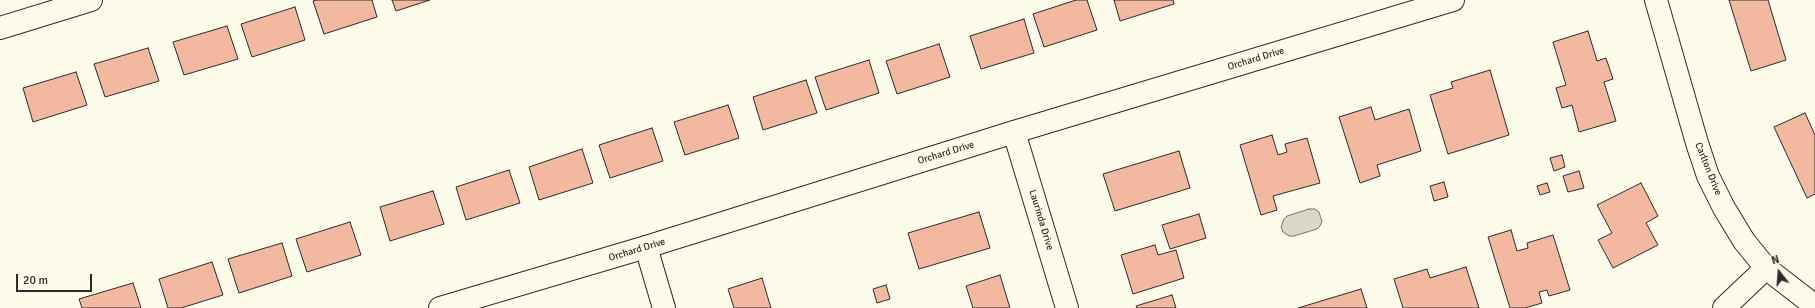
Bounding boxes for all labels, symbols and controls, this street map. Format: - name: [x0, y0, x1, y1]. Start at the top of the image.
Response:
- street label: Orchard Drive: [1226, 45, 1286, 73]
- street label: Orchard Drive: [916, 139, 976, 167]
- street label: Carlton Drive: [1692, 141, 1724, 197]
- street label: Laurinda Drive: [1026, 188, 1056, 252]
- street label: Orchard Drive: [607, 236, 667, 264]
- north arrow: [1759, 252, 1799, 292]
- text: N: [1770, 253, 1781, 267]
- scale bar: [18, 266, 94, 292]
- text: 20 m: [23, 273, 48, 288]

